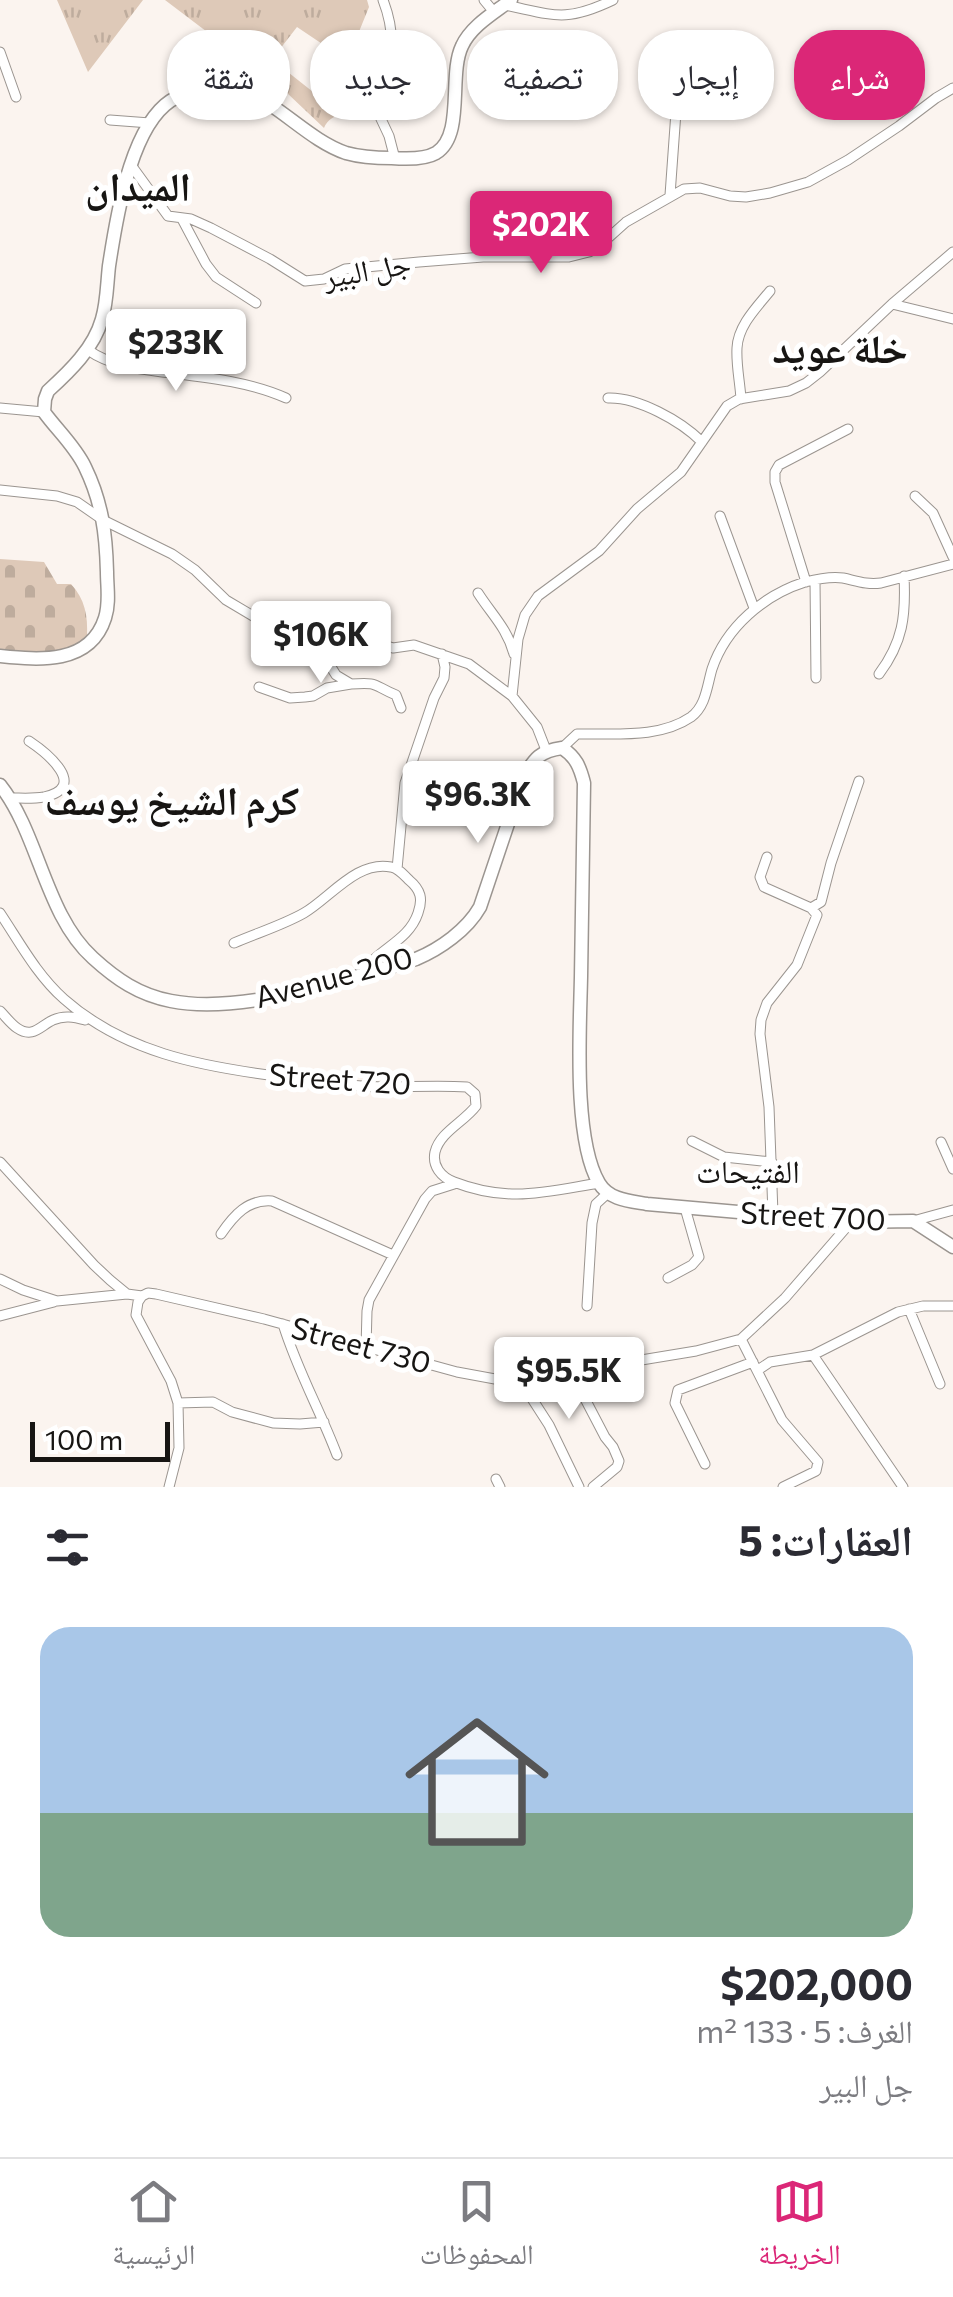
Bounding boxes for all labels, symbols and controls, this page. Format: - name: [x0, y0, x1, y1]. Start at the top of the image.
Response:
- chip: شقة: [167, 30, 290, 120]
- chip: جديد: [310, 30, 447, 120]
- chip: تصفية: [467, 30, 618, 120]
- chip: إيجار: [638, 30, 774, 120]
- chip: شراء: [794, 30, 925, 120]
- district label: الميدان: [85, 160, 191, 211]
- pin: $202K: [471, 191, 611, 276]
- text: $202K: [492, 203, 590, 243]
- street label: جل البير: [319, 243, 413, 297]
- pin: $233K: [106, 309, 246, 394]
- text: $233K: [128, 321, 224, 361]
- district label: خلة عويد: [772, 322, 908, 372]
- pin: $106K: [251, 601, 391, 686]
- text: $106K: [273, 613, 369, 653]
- pin: $96.3K: [397, 761, 559, 846]
- text: $96.3K: [425, 773, 531, 813]
- district label: كرم الشيخ يوسف: [45, 774, 299, 829]
- street label: Avenue 200: [251, 937, 416, 1014]
- street label: Street 720: [268, 1054, 413, 1101]
- district label: الفتيحات: [696, 1150, 800, 1190]
- street label: Street 700: [740, 1192, 887, 1237]
- street label: Street 730: [288, 1307, 436, 1380]
- pin: $95.5K: [488, 1337, 650, 1422]
- text: $95.5K: [516, 1349, 622, 1389]
- scale bar: [30, 1417, 170, 1462]
- text: 100 m: [45, 1422, 123, 1456]
- text: العقارات: 5: [738, 1513, 913, 1565]
- icon: filters: [40, 1520, 95, 1575]
- icon: home: [387, 1692, 567, 1872]
- text: $202,000: [720, 1957, 913, 2009]
- text: الغرف: 5 · 133 m²: [696, 2010, 913, 2050]
- text: جل البير: [819, 2064, 913, 2104]
- tab: الرئيسية: [112, 2174, 195, 2282]
- tab: المحفوظات: [420, 2174, 534, 2282]
- tab: الخريطة: [758, 2174, 841, 2282]

